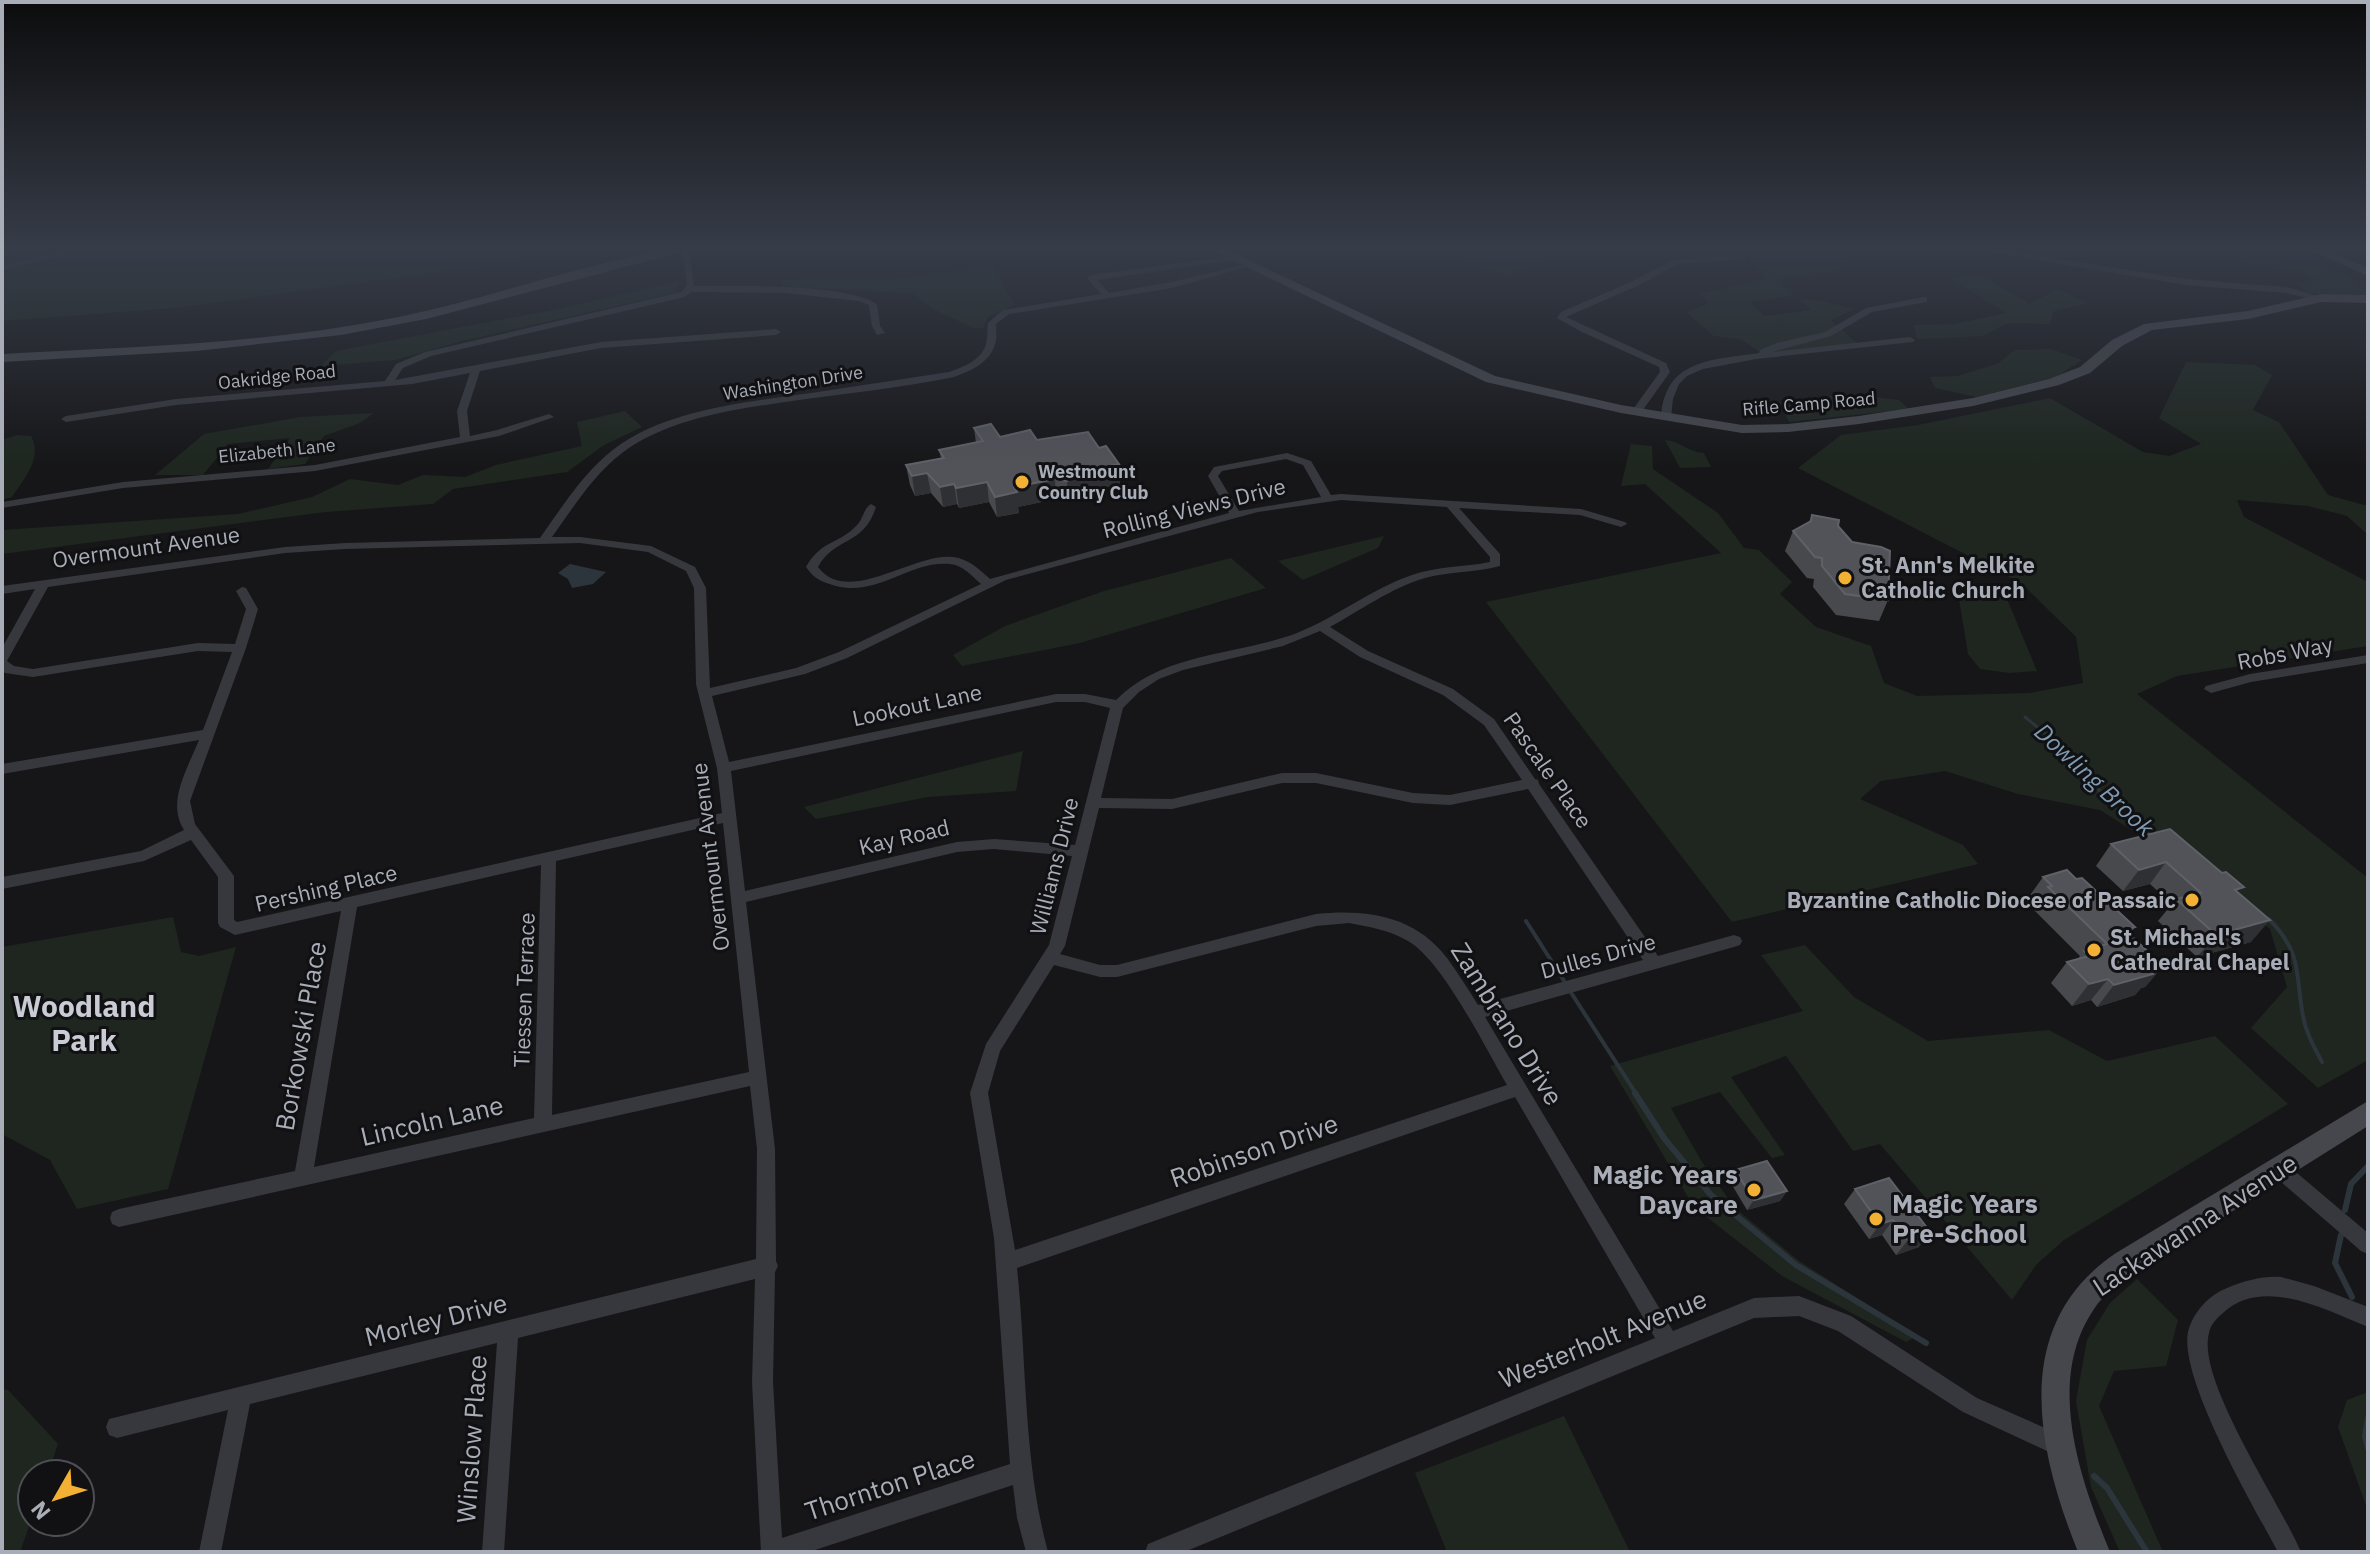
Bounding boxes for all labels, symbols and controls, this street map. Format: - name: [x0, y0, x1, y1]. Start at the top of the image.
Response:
- street label: Oakridge Road: [217, 359, 337, 394]
- street label: Washington Drive: [721, 360, 865, 405]
- street label: Rifle Camp Road: [1741, 386, 1876, 421]
- street label: Elizabeth Lane: [217, 433, 337, 468]
- place label: Westmount Country Club: [1038, 460, 1148, 504]
- street label: Rolling Views Drive: [1099, 471, 1288, 544]
- marker: Westmount Country Club: [1013, 473, 1031, 491]
- street label: Overmount Avenue: [50, 519, 242, 574]
- place label: St. Ann's Melkite Catholic Church: [1861, 550, 2035, 604]
- marker: St. Ann's Melkite Catholic Church: [1836, 569, 1854, 587]
- street label: Robs Way: [2235, 629, 2335, 676]
- street label: Lookout Lane: [849, 677, 984, 732]
- street label: Pascale Place: [1498, 706, 1599, 834]
- water label: Dowling Brook: [2028, 716, 2162, 843]
- street label: Overmount Avenue: [684, 761, 735, 953]
- street label: Williams Drive: [1022, 794, 1085, 937]
- street label: Kay Road: [856, 812, 952, 861]
- street label: Pershing Place: [252, 857, 400, 918]
- place label: Byzantine Catholic Diocese of Passaic: [1787, 885, 2176, 914]
- marker: Byzantine Catholic Diocese of Passaic: [2183, 891, 2201, 909]
- street label: Tiessen Terrace: [506, 912, 541, 1068]
- place label: St. Michael's Cathedral Chapel: [2110, 922, 2290, 976]
- street label: Dulles Drive: [1537, 926, 1659, 985]
- street label: Zambrano Drive: [1444, 936, 1572, 1111]
- street label: Borkowski Place: [267, 939, 333, 1133]
- marker: St. Michael's Cathedral Chapel: [2085, 941, 2103, 959]
- district label: Woodland Park: [13, 986, 155, 1059]
- street label: Lincoln Lane: [357, 1087, 507, 1153]
- street label: Robinson Drive: [1165, 1105, 1342, 1195]
- street label: Lackawanna Avenue: [2086, 1145, 2303, 1303]
- place label: Magic Years Daycare: [1592, 1157, 1738, 1221]
- marker: Magic Years Daycare: [1745, 1181, 1763, 1199]
- place label: Magic Years Pre-School: [1892, 1186, 2038, 1250]
- marker: Magic Years Pre-School: [1867, 1210, 1885, 1228]
- street label: Westerholt Avenue: [1494, 1281, 1711, 1395]
- street label: Morley Drive: [361, 1285, 511, 1353]
- street label: Winslow Place: [448, 1354, 494, 1524]
- street label: Thornton Place: [800, 1441, 979, 1528]
- north arrow: [16, 1458, 96, 1538]
- text: N: [24, 1496, 56, 1526]

